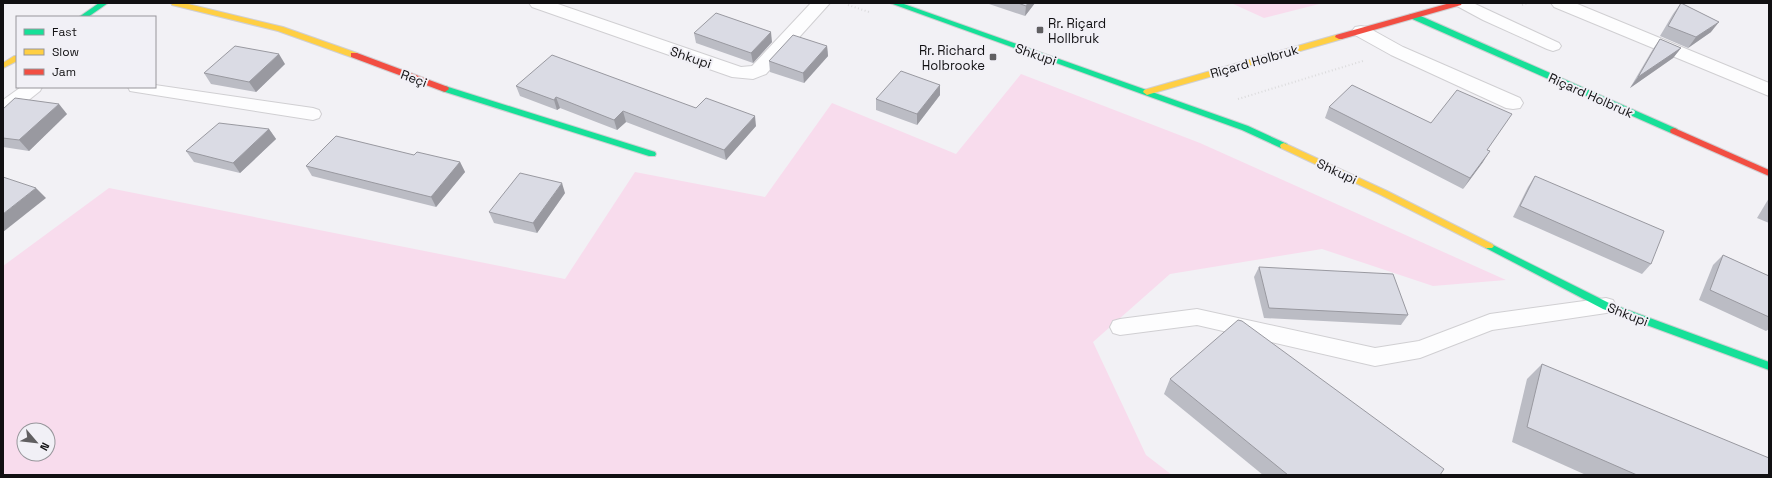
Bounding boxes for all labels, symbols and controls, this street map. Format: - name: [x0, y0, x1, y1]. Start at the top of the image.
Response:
- place label: Rr. Riçard Hollbruk: [1048, 15, 1106, 47]
- legend: [16, 16, 156, 88]
- text: Fast: [52, 24, 77, 40]
- marker: Rr. Riçard Hollbruk: [1035, 25, 1045, 35]
- street label: Shkupi: [1013, 40, 1059, 69]
- street label: Riçard Holbruk: [1208, 41, 1300, 82]
- place label: Rr. Richard Holbrooke: [919, 42, 985, 74]
- street label: Shkupi: [668, 43, 714, 72]
- text: Slow: [52, 44, 79, 60]
- marker: Rr. Richard Holbrooke: [988, 52, 998, 62]
- text: Jam: [52, 64, 76, 80]
- street label: Reçi: [398, 66, 429, 91]
- street label: Riçard Holbruk: [1546, 69, 1636, 122]
- street label: Shkupi: [1314, 155, 1360, 188]
- street label: Shkupi: [1605, 299, 1651, 330]
- north arrow: [16, 422, 56, 462]
- text: N: [37, 440, 53, 453]

